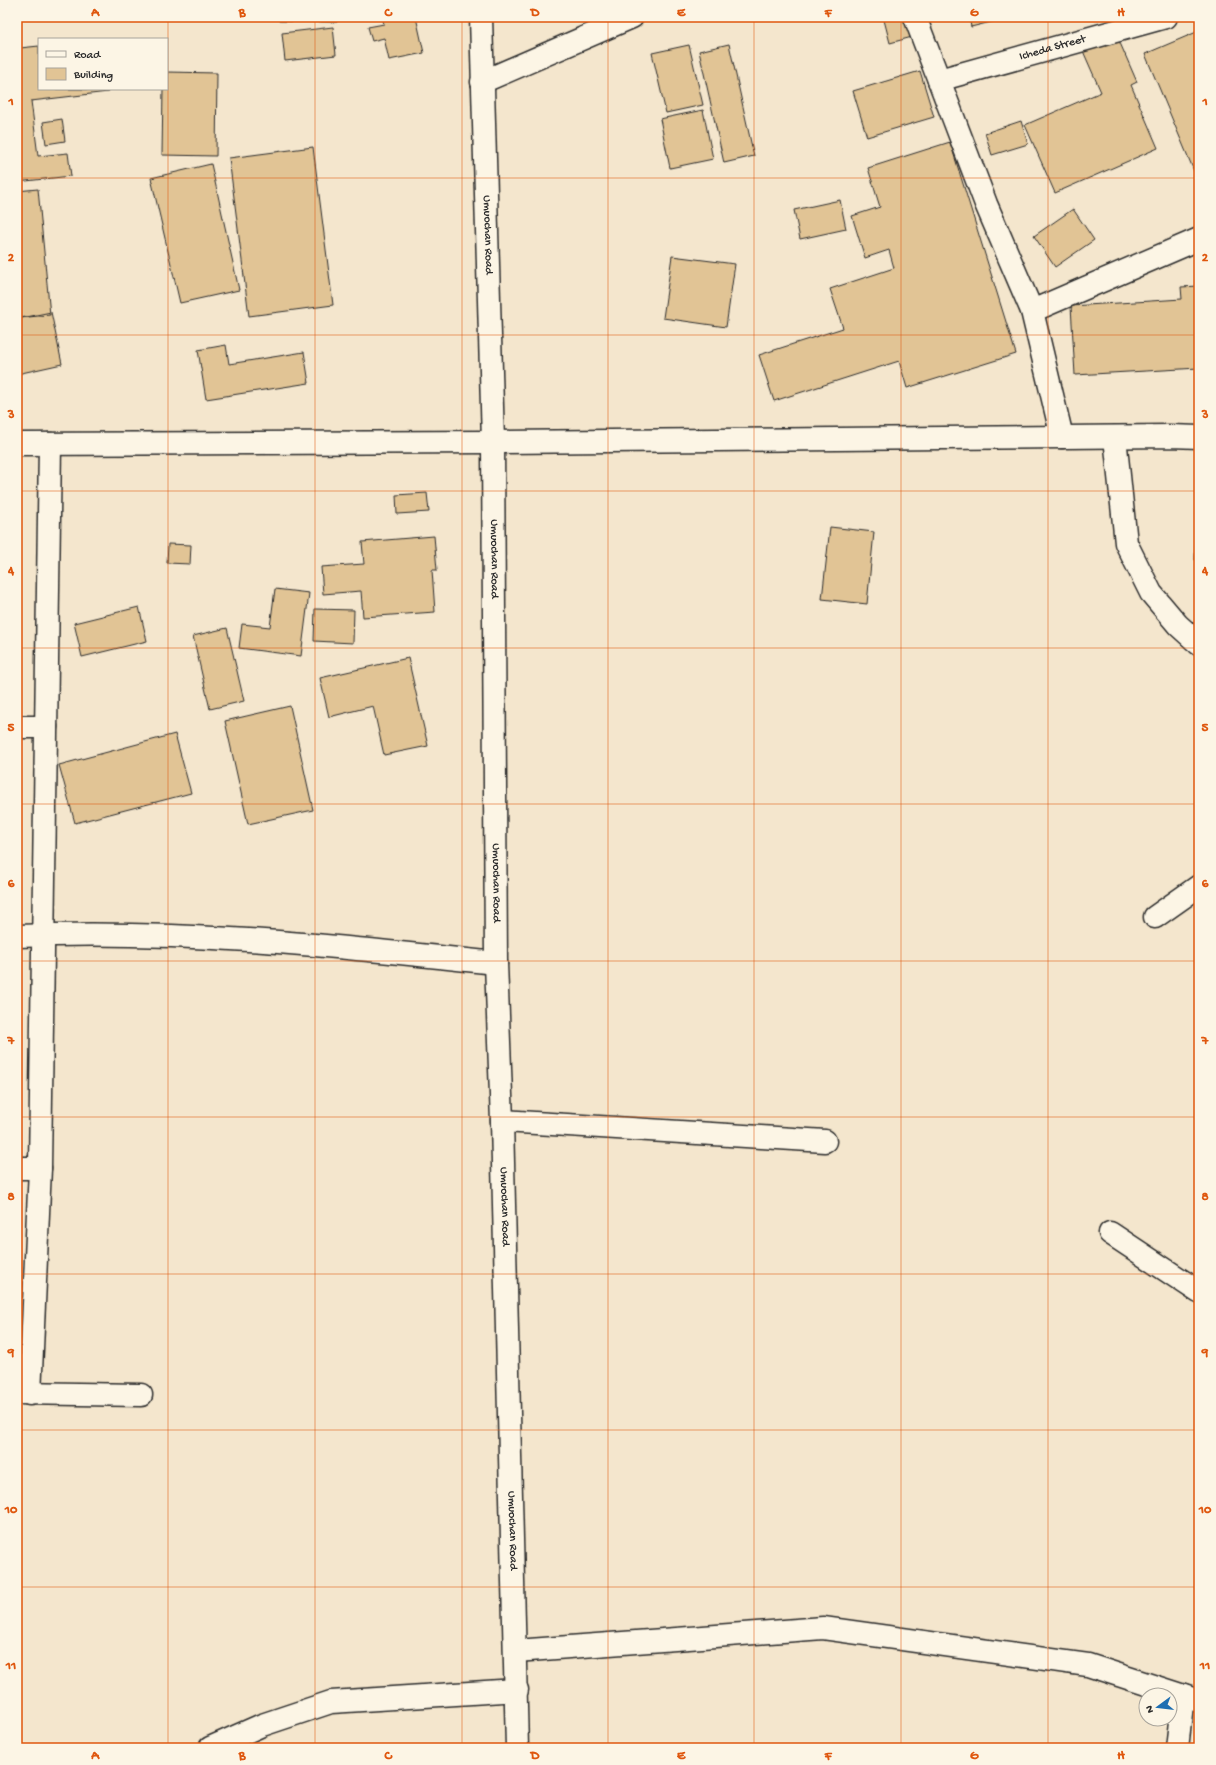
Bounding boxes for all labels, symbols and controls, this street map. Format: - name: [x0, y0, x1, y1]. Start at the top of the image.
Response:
- text: A: [90, 6, 100, 21]
- text: B: [238, 6, 247, 21]
- text: C: [383, 6, 393, 21]
- text: D: [530, 6, 540, 21]
- text: E: [677, 6, 686, 21]
- text: F: [824, 6, 833, 21]
- text: G: [970, 6, 979, 21]
- text: H: [1117, 6, 1125, 21]
- street label: Icheda Street: [1018, 32, 1088, 64]
- legend: [38, 38, 168, 90]
- text: Road: [74, 49, 101, 63]
- text: Building: [73, 69, 113, 83]
- text: 1: [7, 95, 14, 110]
- text: 1: [1201, 95, 1208, 110]
- street label: Umuochan Road: [479, 195, 495, 276]
- text: 2: [8, 251, 15, 266]
- text: 2: [1202, 251, 1209, 266]
- text: 3: [7, 408, 15, 423]
- text: 3: [1201, 408, 1209, 423]
- street label: Umuochan Road: [486, 519, 501, 600]
- text: 4: [7, 564, 15, 579]
- text: 4: [1201, 564, 1209, 579]
- text: 5: [8, 721, 15, 736]
- text: 5: [1202, 721, 1209, 736]
- street label: Umuochan Road: [488, 843, 503, 923]
- text: 6: [8, 877, 15, 892]
- text: 6: [1202, 877, 1209, 892]
- text: 7: [7, 1034, 16, 1049]
- text: 7: [1201, 1034, 1210, 1049]
- street label: Umuochan Road: [496, 1167, 512, 1247]
- text: 8: [7, 1190, 15, 1205]
- text: 8: [1201, 1190, 1209, 1205]
- text: 9: [7, 1346, 15, 1361]
- text: 9: [1201, 1346, 1209, 1361]
- street label: Umuochan Road: [504, 1491, 520, 1571]
- text: 10: [4, 1503, 18, 1518]
- text: 10: [1198, 1503, 1212, 1518]
- text: 11: [5, 1659, 16, 1674]
- text: 11: [1199, 1659, 1210, 1674]
- north arrow: [1138, 1687, 1178, 1727]
- text: N: [1144, 1704, 1157, 1714]
- text: A: [90, 1749, 100, 1764]
- text: B: [238, 1749, 247, 1764]
- text: C: [383, 1749, 393, 1764]
- text: D: [530, 1749, 540, 1764]
- text: E: [677, 1749, 686, 1764]
- text: F: [824, 1749, 833, 1764]
- text: G: [970, 1749, 979, 1764]
- text: H: [1117, 1749, 1125, 1764]

